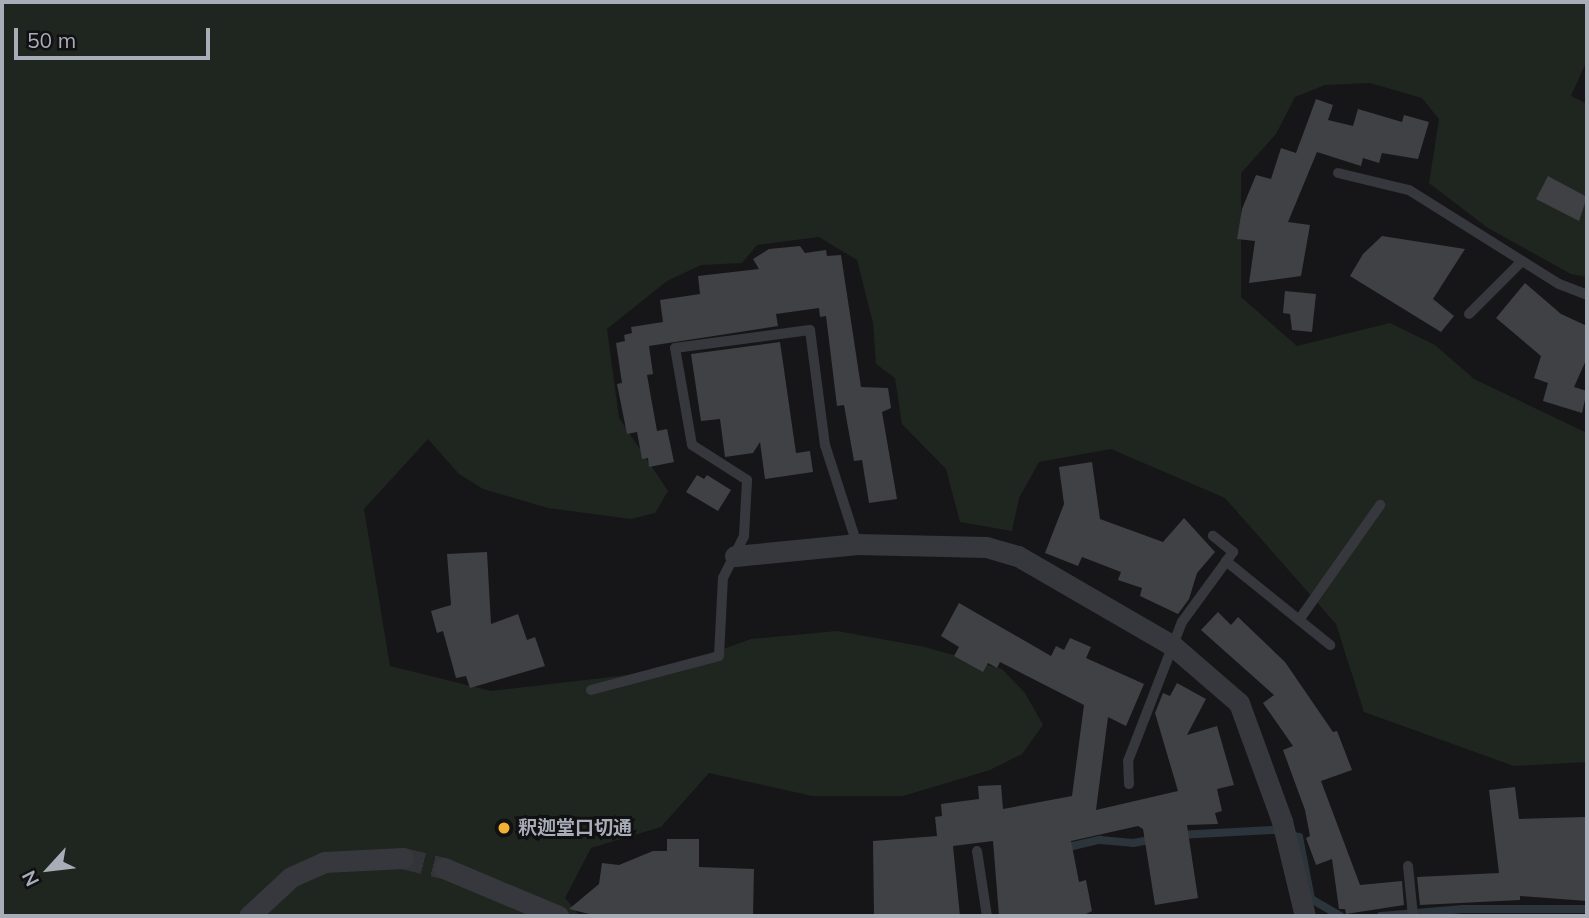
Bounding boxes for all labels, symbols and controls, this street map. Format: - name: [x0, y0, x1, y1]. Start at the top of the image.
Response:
- scale bar: [18, 14, 214, 58]
- text: 50 m: [27, 27, 76, 53]
- place label: 釈迦堂口切通: [518, 817, 632, 839]
- marker: 釈迦堂口切通: [496, 820, 512, 836]
- north arrow: [14, 834, 84, 904]
- text: N: [16, 867, 44, 890]

